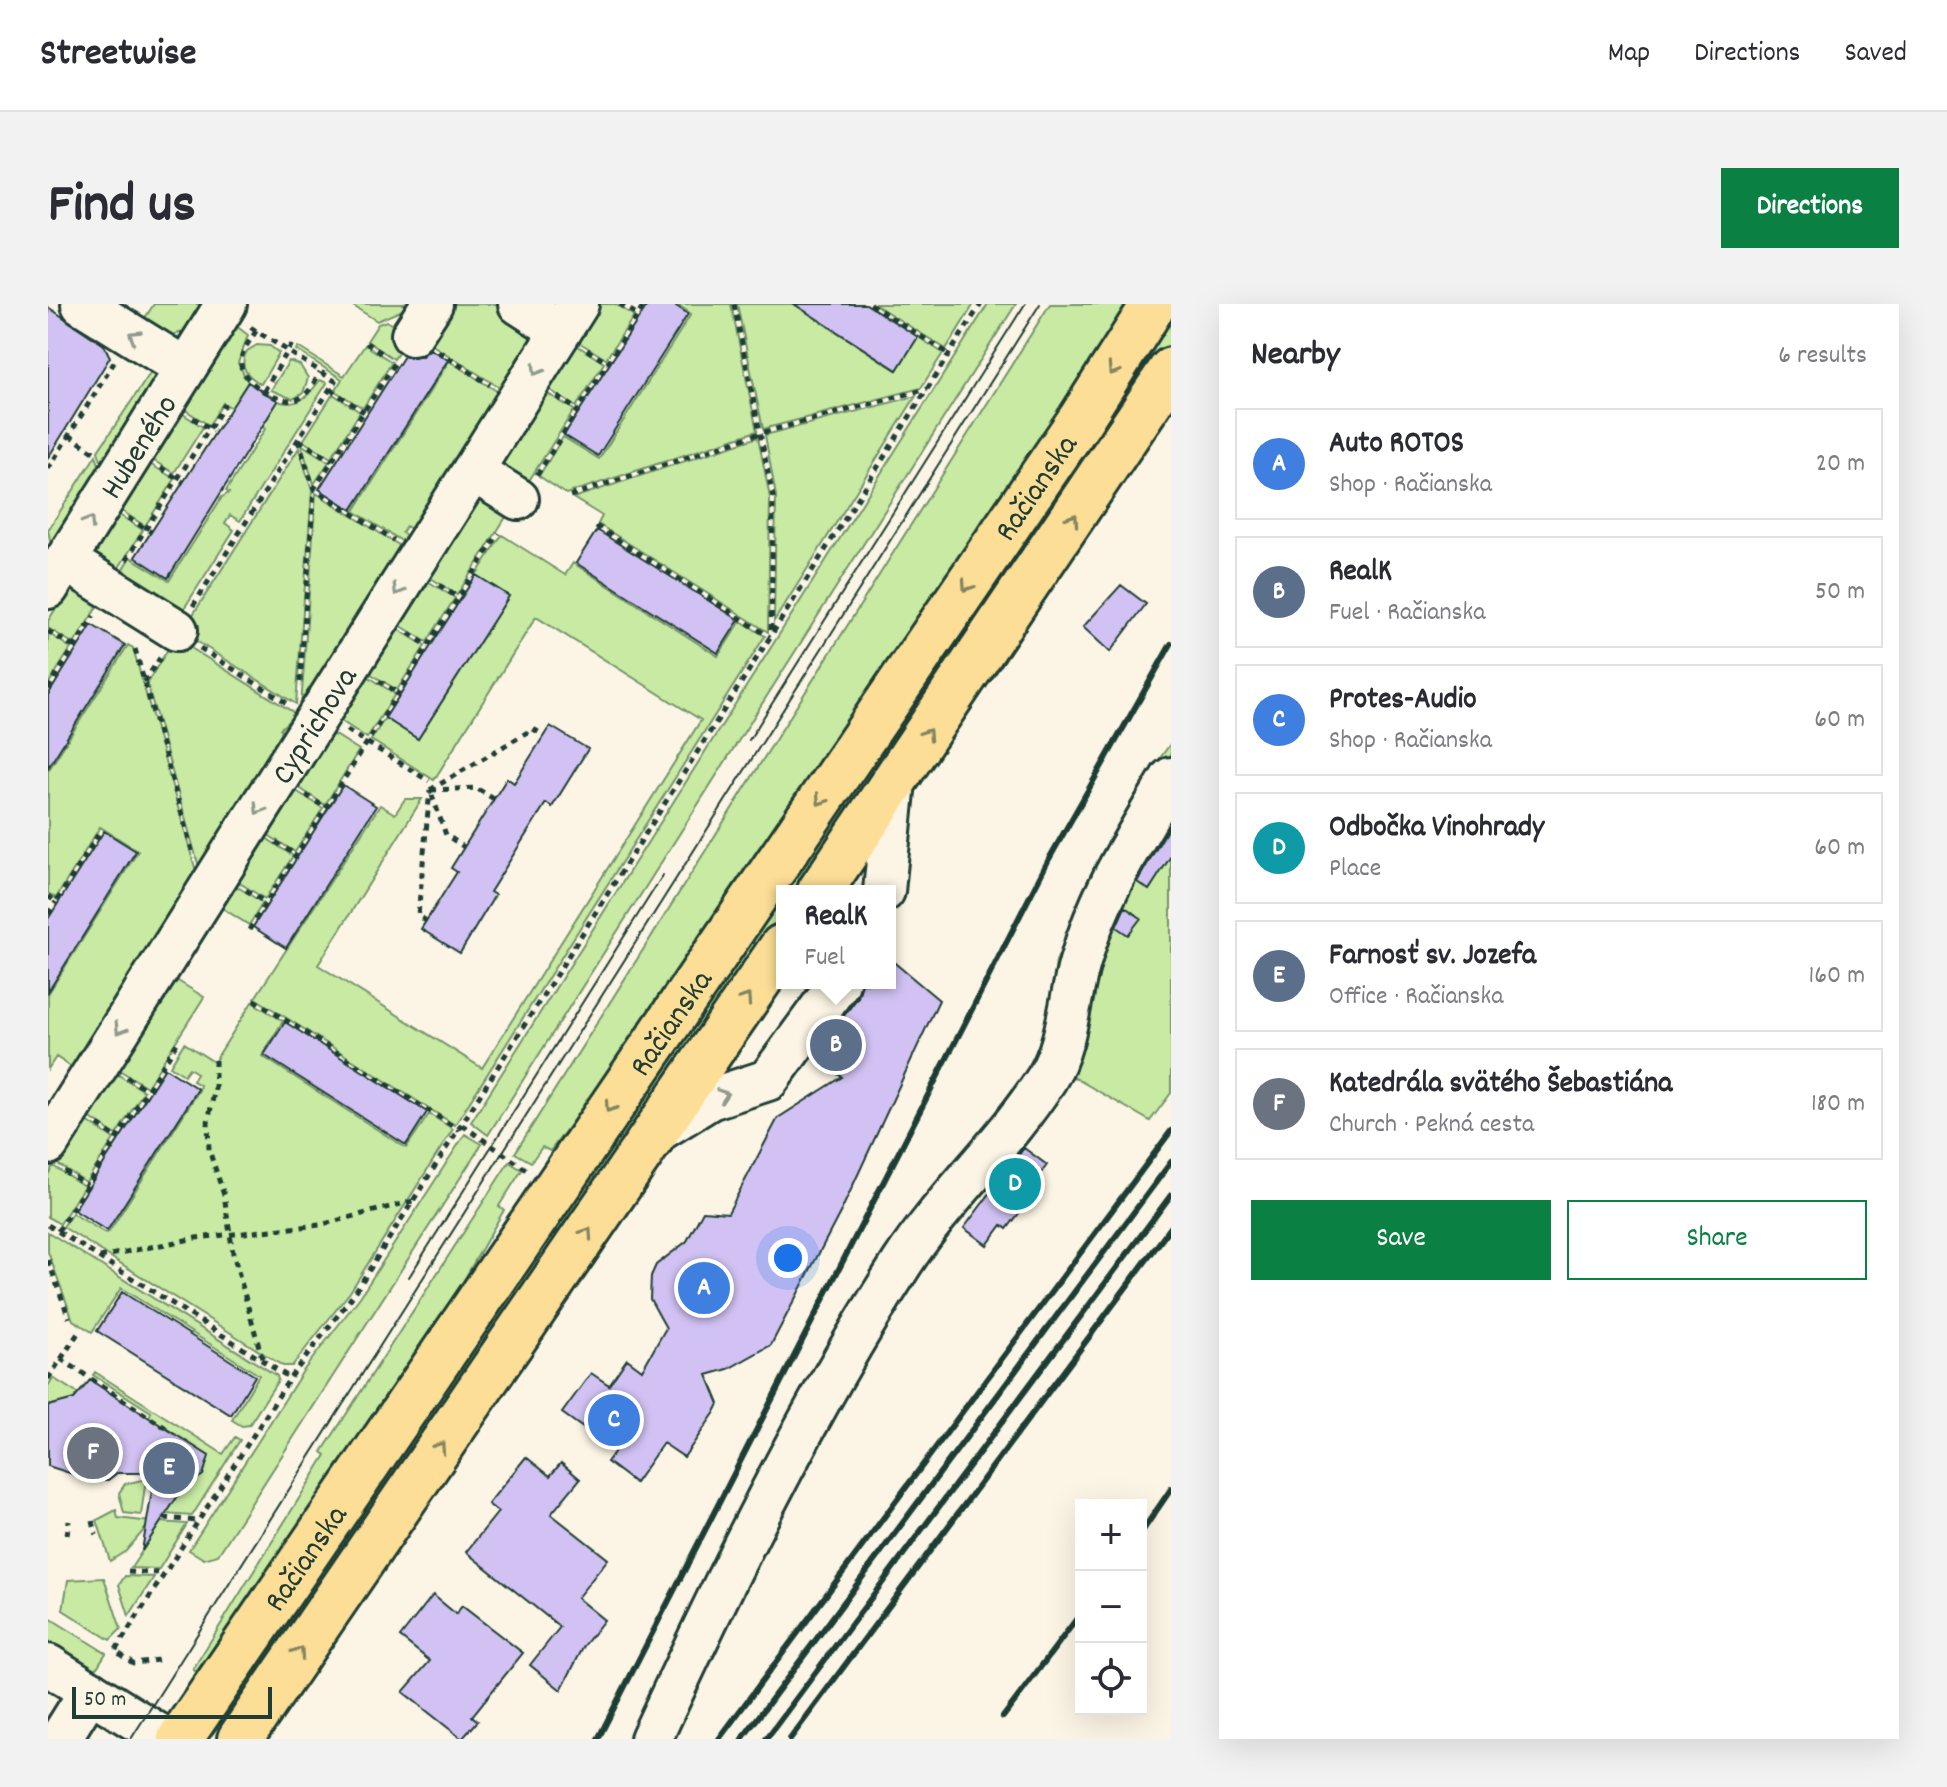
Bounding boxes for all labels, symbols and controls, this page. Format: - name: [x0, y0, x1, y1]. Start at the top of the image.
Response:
- text: Streetwise: [40, 28, 197, 83]
- text: Map: [1608, 35, 1650, 75]
- text: Directions: [1694, 35, 1800, 75]
- text: Saved: [1844, 35, 1907, 75]
- text: Find us: [48, 168, 196, 248]
- button: Directions: [1721, 168, 1899, 248]
- one-way arrow: [128, 331, 143, 346]
- text: Nearby: [1251, 332, 1340, 381]
- text: 6 results: [1778, 338, 1867, 375]
- one-way arrow: [531, 361, 546, 376]
- one-way arrow: [1108, 362, 1123, 376]
- street label: Hubeného: [91, 387, 192, 510]
- text: Auto ROTOS: [1329, 424, 1464, 467]
- street label: Račianska: [986, 426, 1092, 552]
- text: A: [1272, 446, 1286, 483]
- text: 20 m: [1816, 446, 1865, 483]
- text: Shop · Račianska: [1329, 467, 1492, 504]
- one-way arrow: [1064, 514, 1079, 528]
- one-way arrow: [80, 516, 95, 530]
- text: RealK: [1329, 552, 1392, 595]
- text: B: [1273, 574, 1285, 611]
- text: 50 m: [1815, 574, 1865, 611]
- one-way arrow: [962, 577, 977, 591]
- one-way arrow: [392, 581, 407, 596]
- text: Fuel · Račianska: [1329, 595, 1485, 632]
- street label: Cyprichova: [262, 659, 372, 795]
- text: Protes-Audio: [1329, 680, 1476, 723]
- text: C: [1273, 702, 1285, 739]
- text: 60 m: [1814, 702, 1865, 739]
- text: Shop · Račianska: [1329, 723, 1492, 760]
- one-way arrow: [917, 728, 932, 743]
- one-way arrow: [816, 792, 831, 806]
- one-way arrow: [253, 801, 268, 815]
- text: Odbočka Vinohrady: [1329, 808, 1544, 851]
- text: D: [1272, 830, 1286, 867]
- text: 60 m: [1814, 830, 1865, 867]
- text: Place: [1329, 851, 1381, 888]
- popup: [776, 885, 896, 989]
- text: RealK: [805, 897, 867, 940]
- text: Farnosť sv. Jozefa: [1329, 936, 1536, 979]
- text: Fuel: [805, 940, 845, 977]
- text: E: [1273, 958, 1285, 995]
- text: 160 m: [1809, 958, 1865, 995]
- street label: Račianska: [620, 961, 727, 1088]
- text: Office · Račianska: [1329, 979, 1503, 1016]
- one-way arrow: [736, 994, 751, 1008]
- pin: B: [810, 1015, 862, 1075]
- one-way arrow: [115, 1021, 130, 1035]
- text: Katedrála svätého Šebastiána: [1329, 1064, 1672, 1107]
- text: F: [1273, 1086, 1285, 1123]
- text: 180 m: [1811, 1086, 1865, 1123]
- one-way arrow: [715, 1088, 729, 1105]
- one-way arrow: [605, 1099, 620, 1113]
- text: Church · Pekná cesta: [1329, 1107, 1534, 1144]
- pin: D: [989, 1154, 1041, 1214]
- button: Save: [1251, 1200, 1551, 1280]
- button: Share: [1567, 1200, 1867, 1280]
- one-way arrow: [577, 1227, 592, 1241]
- your location: [768, 1238, 808, 1278]
- pin: A: [678, 1258, 730, 1318]
- pin: C: [588, 1390, 640, 1450]
- pin: F: [67, 1423, 119, 1483]
- pin: E: [143, 1438, 195, 1498]
- one-way arrow: [430, 1442, 445, 1456]
- street label: Račianska: [255, 1496, 362, 1623]
- map controls: [1075, 1499, 1147, 1715]
- button: +: [1075, 1499, 1147, 1571]
- button: −: [1075, 1571, 1147, 1643]
- button: locate: [1075, 1643, 1147, 1715]
- one-way arrow: [289, 1646, 304, 1660]
- scale bar: [72, 1683, 272, 1719]
- text: 50 m: [84, 1685, 126, 1716]

